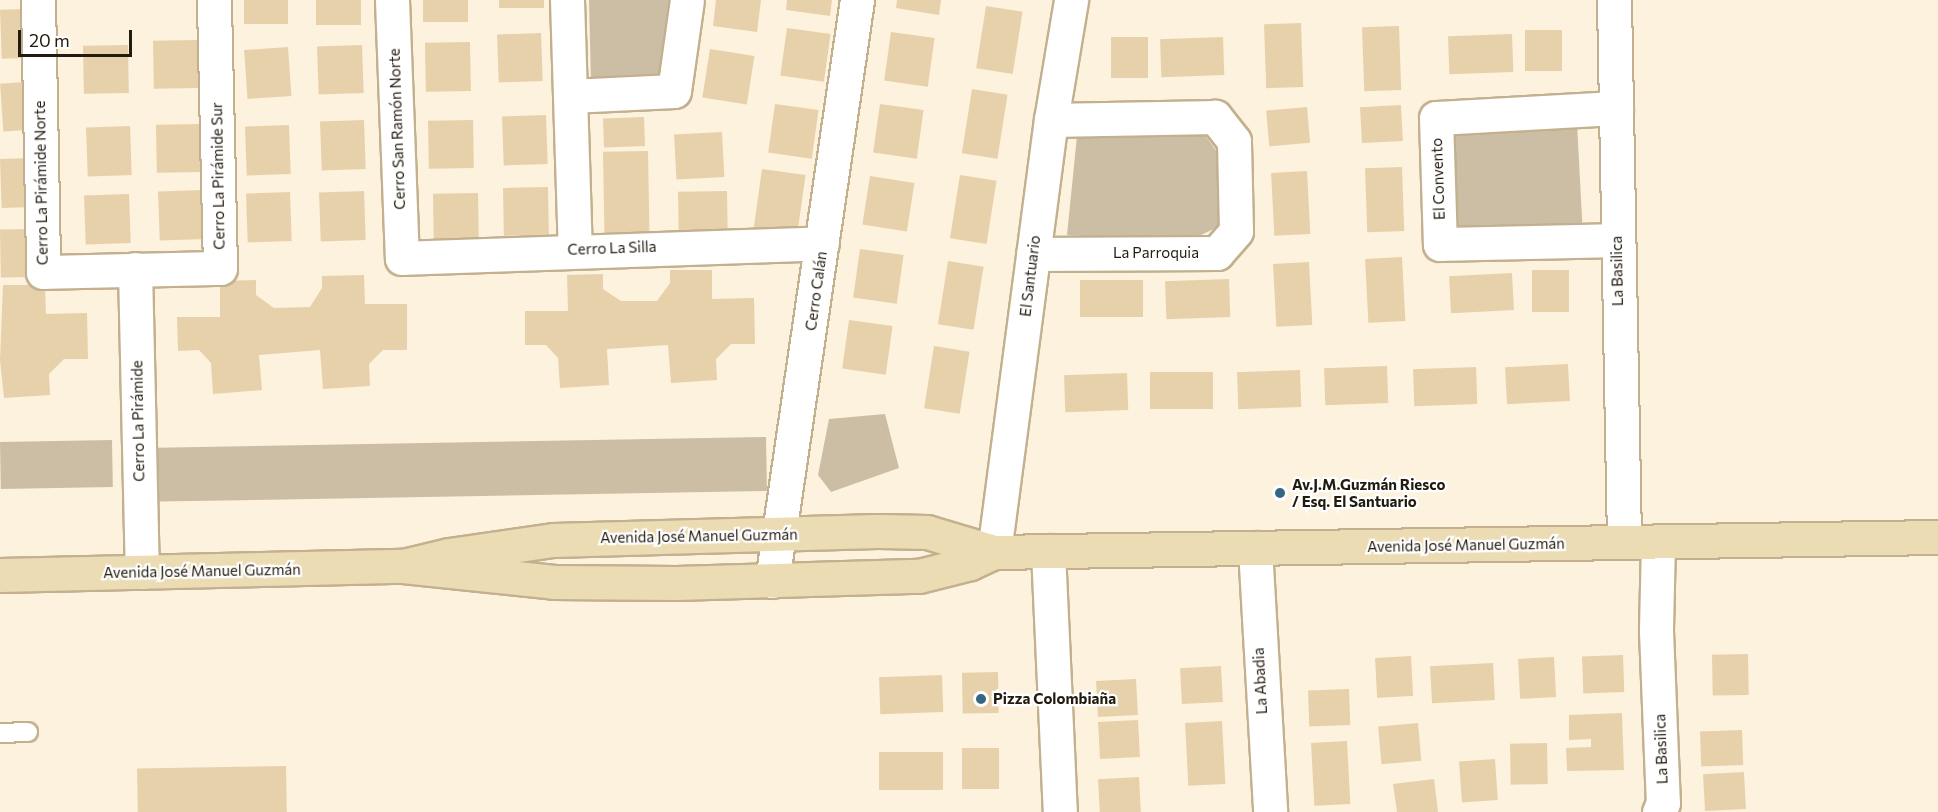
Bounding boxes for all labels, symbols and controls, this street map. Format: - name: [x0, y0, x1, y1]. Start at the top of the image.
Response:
- scale bar: [21, 18, 135, 56]
- text: 20 m: [29, 29, 70, 51]
- street label: Cerro San Ramón Norte: [385, 48, 409, 210]
- street label: Cerro La Pirámide Norte: [31, 101, 51, 265]
- street label: Cerro La Pirámide Sur: [208, 102, 228, 250]
- street label: El Convento: [1428, 138, 1448, 220]
- street label: El Santuario: [1016, 234, 1044, 318]
- street label: La Basilica: [1607, 236, 1627, 306]
- street label: Cerro La Silla: [567, 237, 657, 259]
- street label: La Parroquia: [1113, 244, 1199, 262]
- street label: Cerro Calán: [802, 250, 830, 332]
- street label: Cerro La Pirámide: [128, 360, 148, 482]
- place label: Av.J.M.Guzmán Riesco / Esq. El Santuario: [1292, 475, 1445, 510]
- marker: Av.J.M.Guzmán Riesco / Esq. El Santuario: [1273, 486, 1287, 500]
- street label: Avenida José Manuel Guzmán: [600, 525, 798, 547]
- street label: Avenida José Manuel Guzmán: [1367, 534, 1565, 556]
- street label: Avenida José Manuel Guzmán: [103, 560, 301, 582]
- street label: La Abadia: [1249, 647, 1271, 715]
- place label: Pizza Colombiaña: [993, 690, 1116, 708]
- marker: Pizza Colombiaña: [974, 692, 988, 706]
- street label: La Basilica: [1651, 713, 1671, 785]

